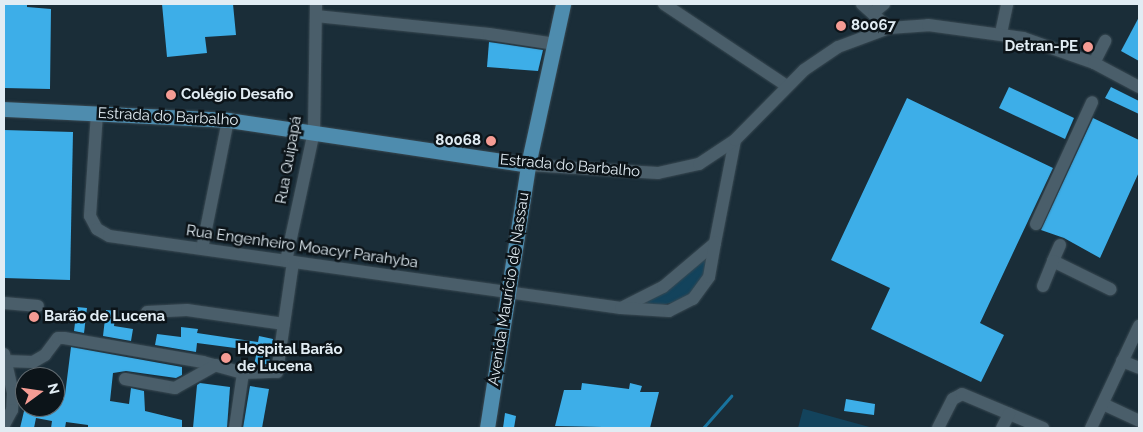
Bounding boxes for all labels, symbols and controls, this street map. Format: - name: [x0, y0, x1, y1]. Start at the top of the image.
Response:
- place label: 80067: [851, 17, 896, 35]
- marker: 80067: [835, 20, 847, 32]
- place label: Detran-PE: [1005, 38, 1078, 56]
- marker: Detran-PE: [1082, 41, 1094, 53]
- place label: Colégio Desafio: [181, 86, 293, 104]
- marker: Colégio Desafio: [165, 89, 177, 101]
- street label: Estrada do Barbalho: [97, 104, 239, 130]
- street label: Rua Quipapá: [272, 115, 306, 205]
- place label: 80068: [435, 132, 481, 150]
- marker: 80068: [485, 135, 497, 147]
- street label: Estrada do Barbalho: [499, 151, 641, 181]
- street label: Avenida Maurício de Nassau: [485, 191, 533, 387]
- street label: Rua Engenheiro Moacyr Parahyba: [185, 222, 419, 272]
- place label: Barão de Lucena: [44, 308, 165, 326]
- marker: Barão de Lucena: [28, 311, 40, 323]
- place label: Hospital Barão de Lucena: [237, 340, 343, 375]
- marker: Hospital Barão de Lucena: [219, 351, 233, 365]
- north arrow: [15, 367, 65, 417]
- text: N: [45, 381, 63, 396]

